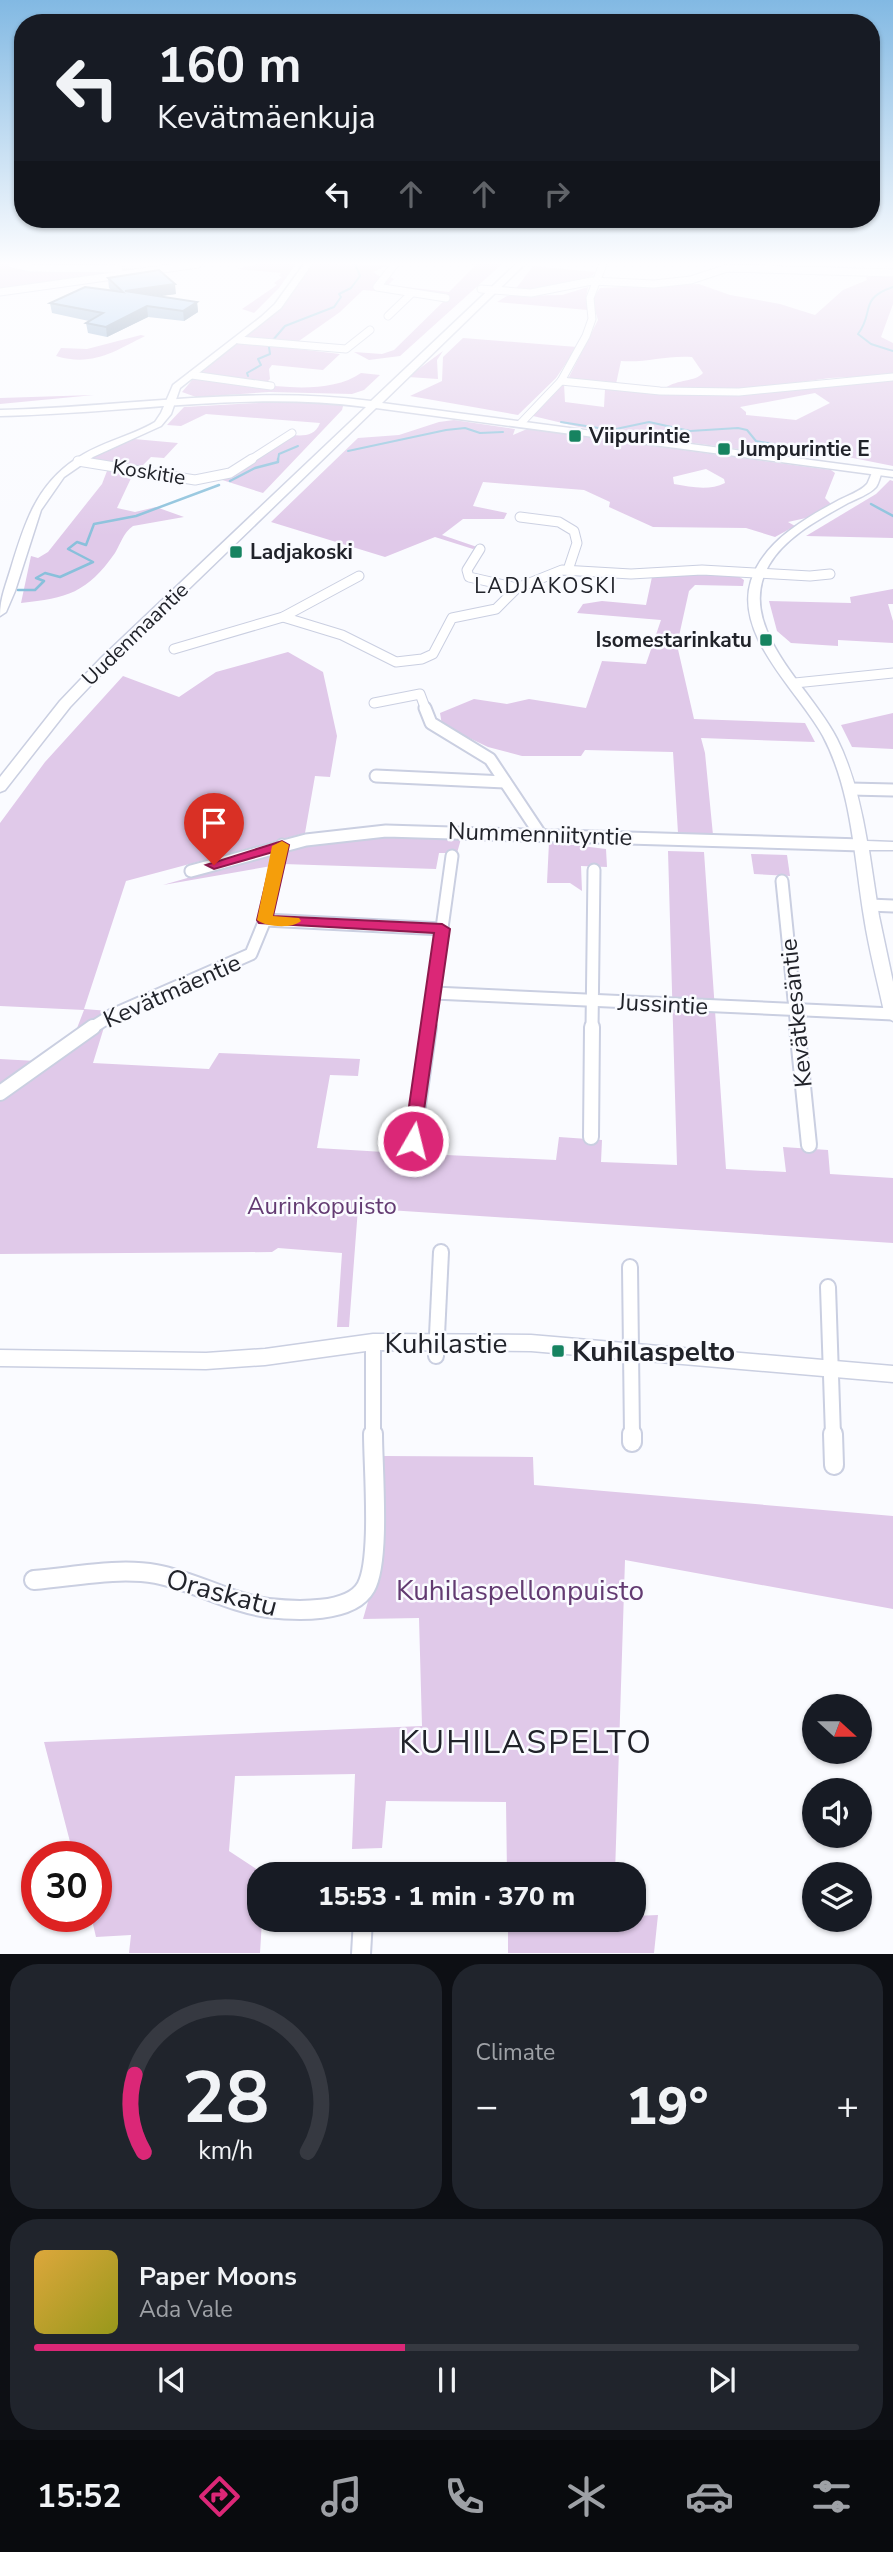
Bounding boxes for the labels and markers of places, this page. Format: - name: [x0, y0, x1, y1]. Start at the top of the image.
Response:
- place label: Viipurintie: [588, 422, 690, 450]
- marker: Viipurintie: [567, 428, 583, 444]
- place label: Jumpurintie E: [737, 435, 870, 463]
- marker: Jumpurintie E: [716, 441, 732, 457]
- place label: Ladjakoski: [250, 538, 353, 566]
- marker: Ladjakoski: [228, 544, 244, 560]
- place label: Isomestarinkatu: [596, 626, 752, 654]
- marker: Isomestarinkatu: [758, 632, 774, 648]
- pin: [184, 793, 244, 865]
- place label: Kuhilaspelto: [572, 1333, 735, 1371]
- marker: Kuhilaspelto: [550, 1343, 566, 1359]

